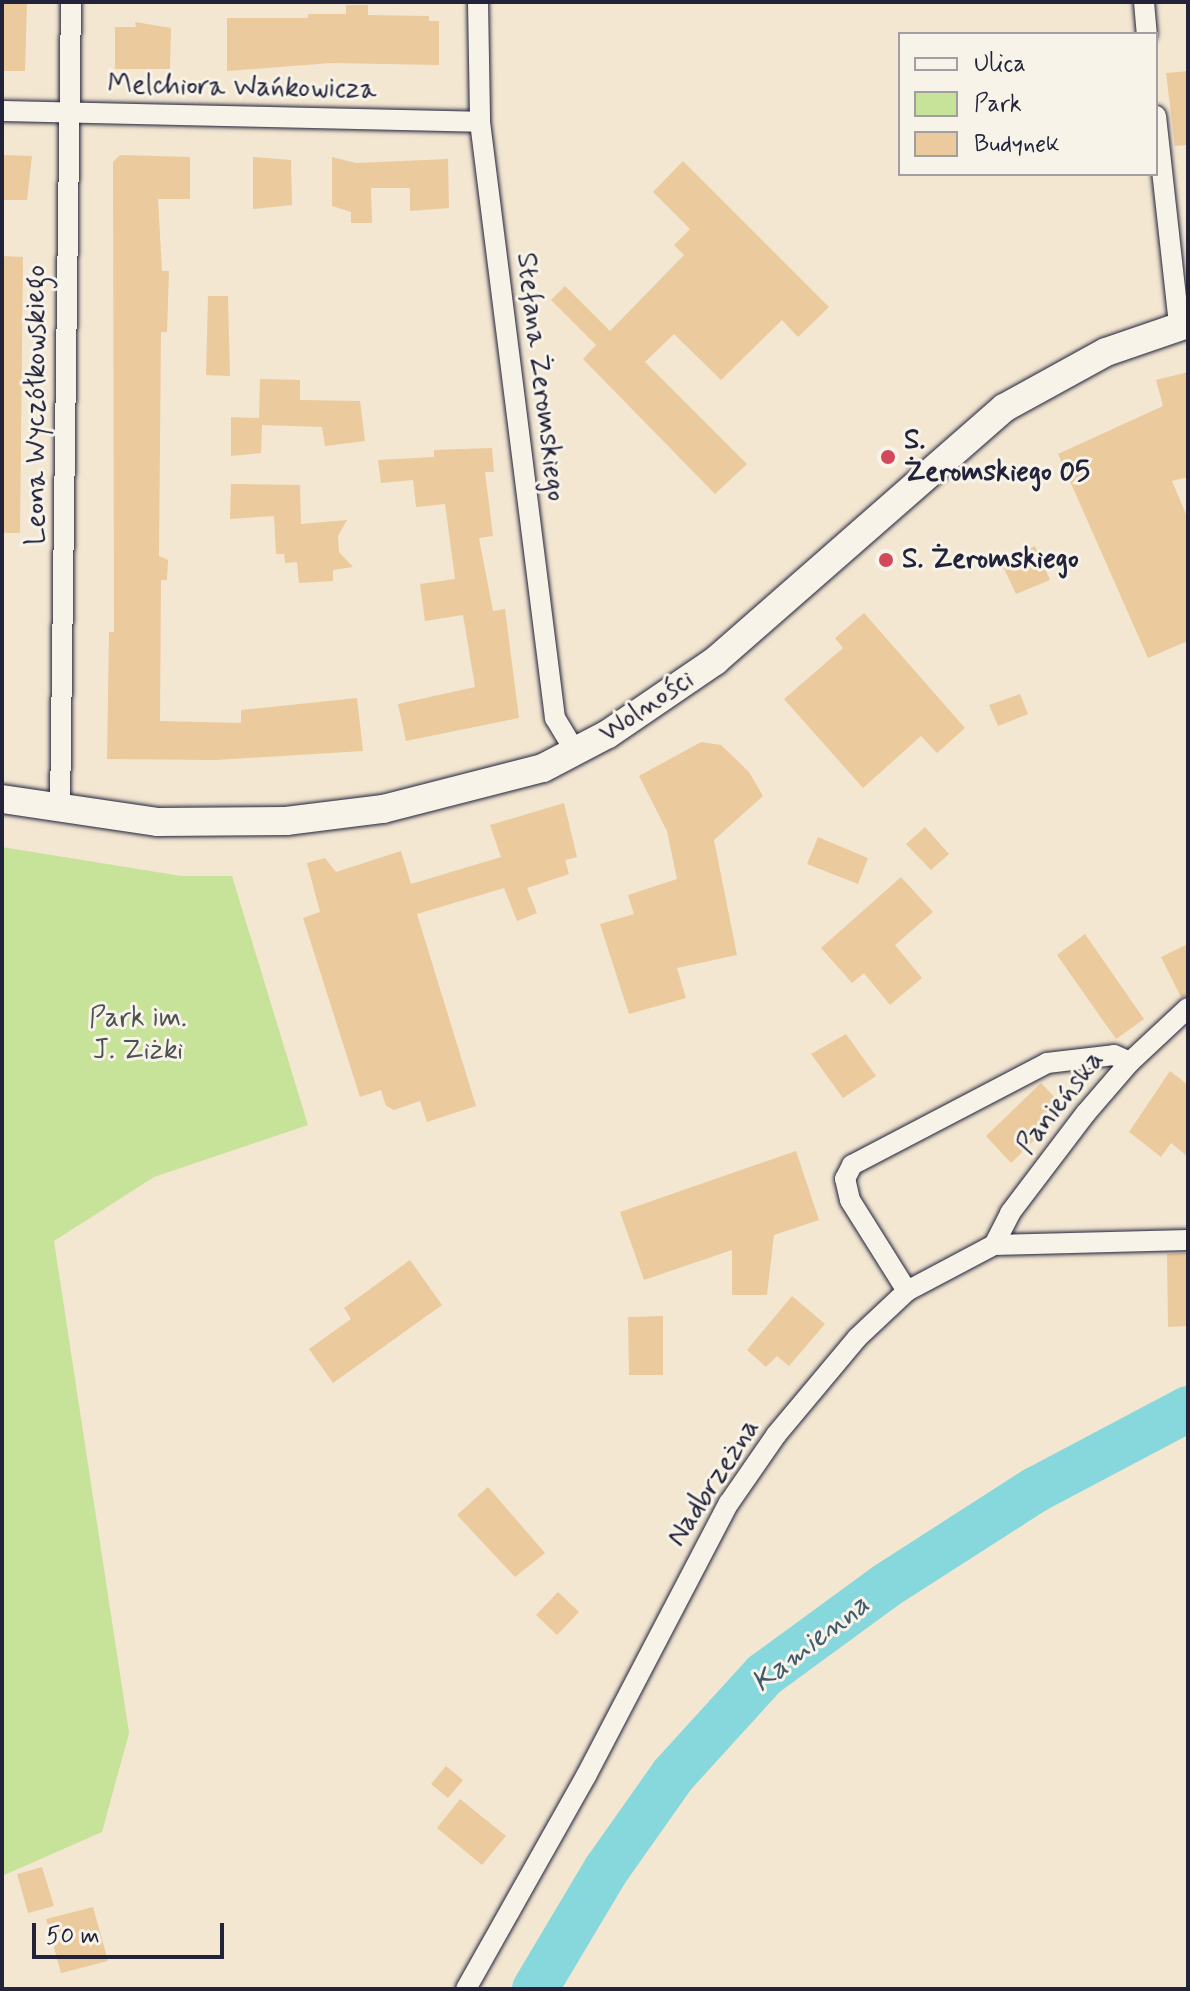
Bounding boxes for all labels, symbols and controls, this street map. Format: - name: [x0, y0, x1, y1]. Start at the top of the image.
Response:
- legend: [898, 32, 1158, 176]
- text: Ulica: [974, 49, 1026, 80]
- street label: Melchiora Wańkowicza: [106, 69, 378, 107]
- text: Park: [974, 89, 1022, 120]
- text: Budynek: [974, 129, 1060, 160]
- street label: Stefana Żeromskiego: [508, 251, 572, 503]
- street label: Leona Wyczółkowskiego: [20, 265, 54, 545]
- place label: S. Żeromskiego 05: [904, 424, 1090, 490]
- marker: S. Żeromskiego 05: [879, 448, 897, 466]
- place label: S. Żeromskiego: [902, 543, 1079, 577]
- marker: S. Żeromskiego: [877, 551, 895, 569]
- street label: Wolności: [593, 663, 701, 751]
- park label: Park im. J. Ziżki: [89, 1002, 187, 1068]
- street label: Panieńska: [1010, 1044, 1112, 1162]
- street label: Nadbrzeżna: [660, 1413, 768, 1553]
- water label: Kamienna: [745, 1587, 877, 1701]
- scale bar: [36, 1907, 228, 1957]
- text: 50 m: [46, 1921, 100, 1952]

